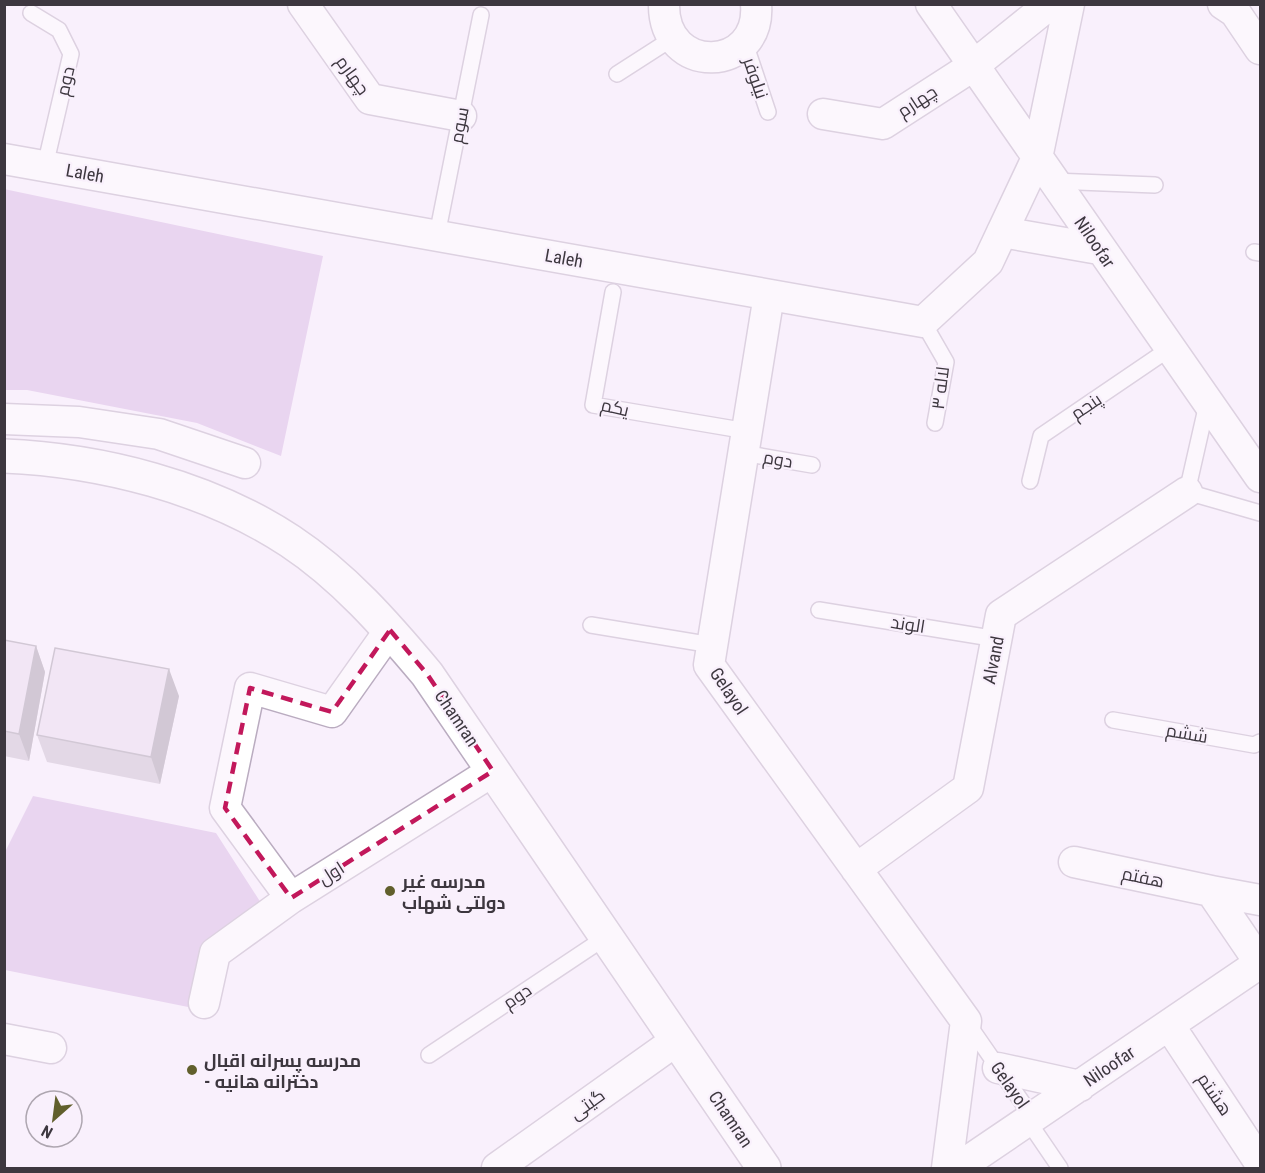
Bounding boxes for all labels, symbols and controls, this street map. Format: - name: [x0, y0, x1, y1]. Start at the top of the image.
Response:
- street label: چهارم: [330, 51, 374, 100]
- street label: نیلوفر: [738, 54, 773, 102]
- street label: دوم: [51, 64, 81, 98]
- street label: چهارم: [893, 80, 942, 123]
- street label: سوم: [445, 105, 475, 145]
- street label: Laleh: [64, 159, 106, 187]
- street label: Niloofar: [1070, 212, 1120, 272]
- street label: Laleh: [543, 244, 585, 272]
- street label: لاله ۳: [927, 365, 953, 411]
- street label: پنجم: [1067, 388, 1107, 426]
- street label: یکم: [598, 394, 631, 422]
- street label: دوم: [761, 446, 794, 474]
- street label: الوند: [889, 611, 927, 638]
- street label: Alvand: [978, 634, 1008, 686]
- street label: Gelayol: [706, 663, 752, 719]
- street label: Chamran: [431, 686, 483, 750]
- street label: ششم: [1164, 719, 1210, 749]
- street label: اول: [314, 857, 348, 890]
- street label: هفتم: [1119, 862, 1166, 894]
- place label: مدرسه غیر دولتی شهاب: [401, 871, 506, 914]
- marker: مدرسه غیر دولتی شهاب: [383, 884, 397, 898]
- street label: دوم: [499, 979, 536, 1015]
- street label: Niloofar: [1079, 1041, 1139, 1091]
- place label: مدرسه پسرانه اقبال - دخترانه هانیه: [204, 1050, 361, 1093]
- street label: Gelayol: [986, 1058, 1034, 1112]
- marker: مدرسه پسرانه اقبال - دخترانه هانیه: [185, 1063, 199, 1077]
- street label: هشتم: [1192, 1069, 1237, 1120]
- street label: گیتی: [565, 1084, 609, 1125]
- street label: Chamran: [705, 1087, 757, 1151]
- north arrow: [24, 1089, 84, 1149]
- text: N: [38, 1121, 56, 1142]

